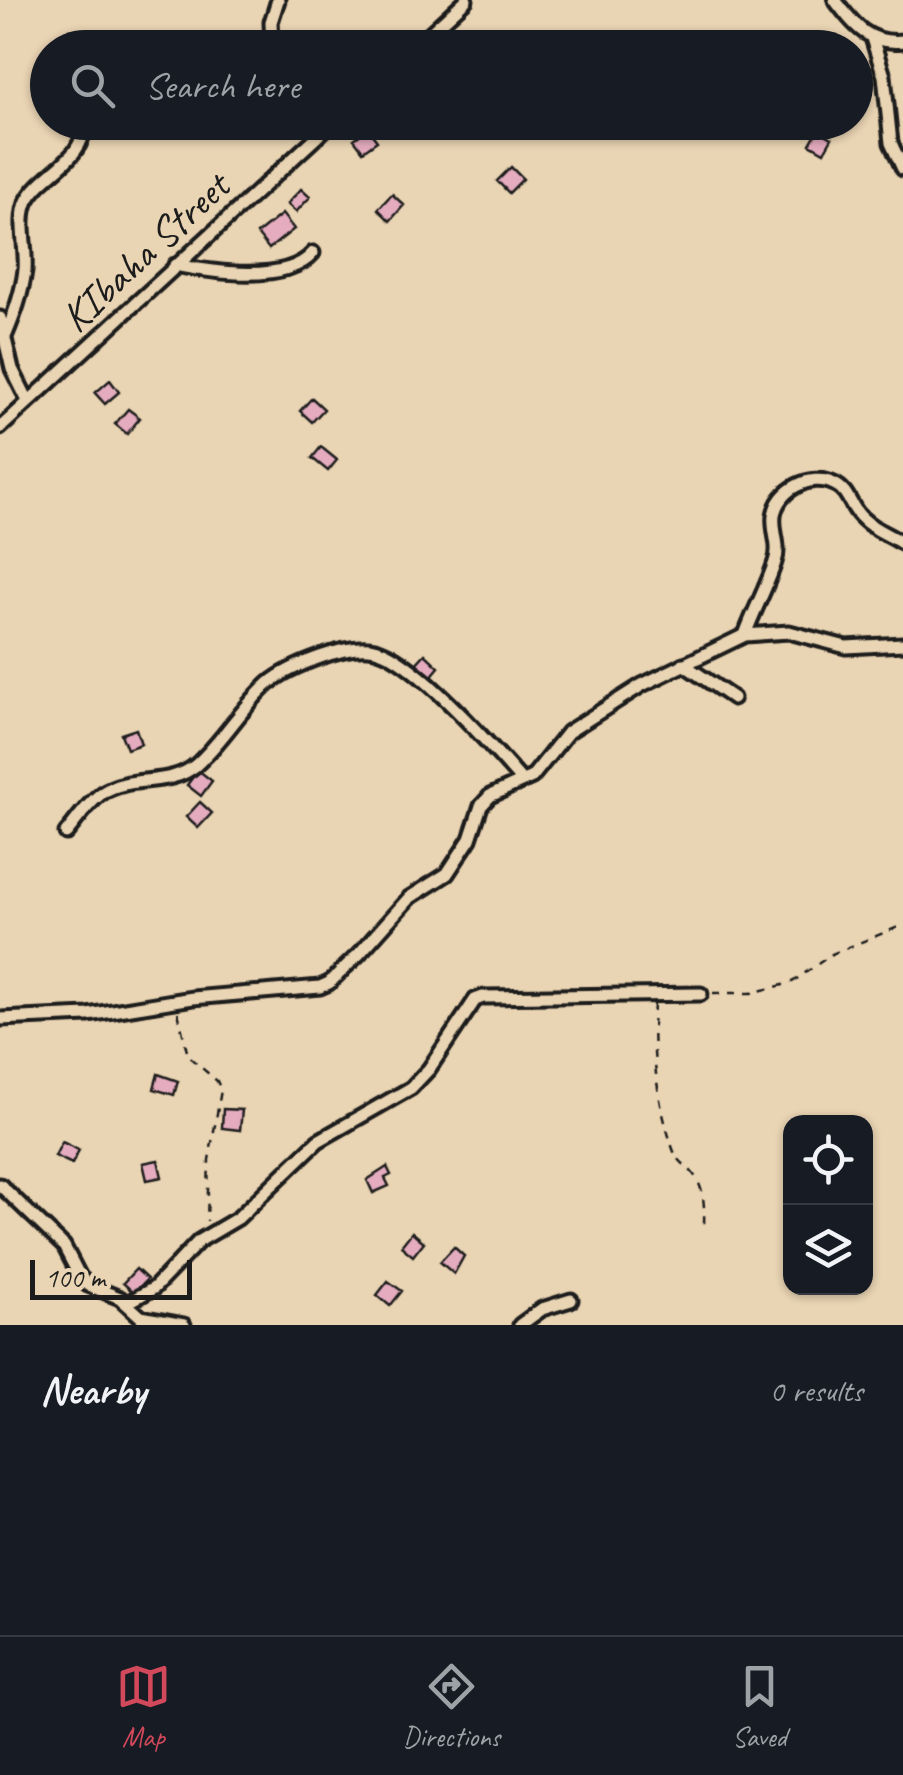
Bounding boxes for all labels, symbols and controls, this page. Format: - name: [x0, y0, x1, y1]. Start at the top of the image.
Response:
- search box: [30, 30, 873, 140]
- icon: search: [65, 58, 120, 113]
- text: Search here: [145, 62, 300, 109]
- street label: KIbaha Street: [50, 158, 243, 343]
- map controls: [783, 1115, 873, 1295]
- button: locate: [783, 1115, 873, 1205]
- button: layers: [783, 1205, 873, 1295]
- scale bar: [30, 1255, 192, 1300]
- text: 100 m: [45, 1260, 105, 1295]
- text: Nearby: [40, 1364, 146, 1417]
- text: 0 results: [769, 1370, 863, 1411]
- tab: Map: [116, 1659, 171, 1754]
- tab: Directions: [403, 1659, 500, 1754]
- tab: Saved: [732, 1659, 787, 1754]

